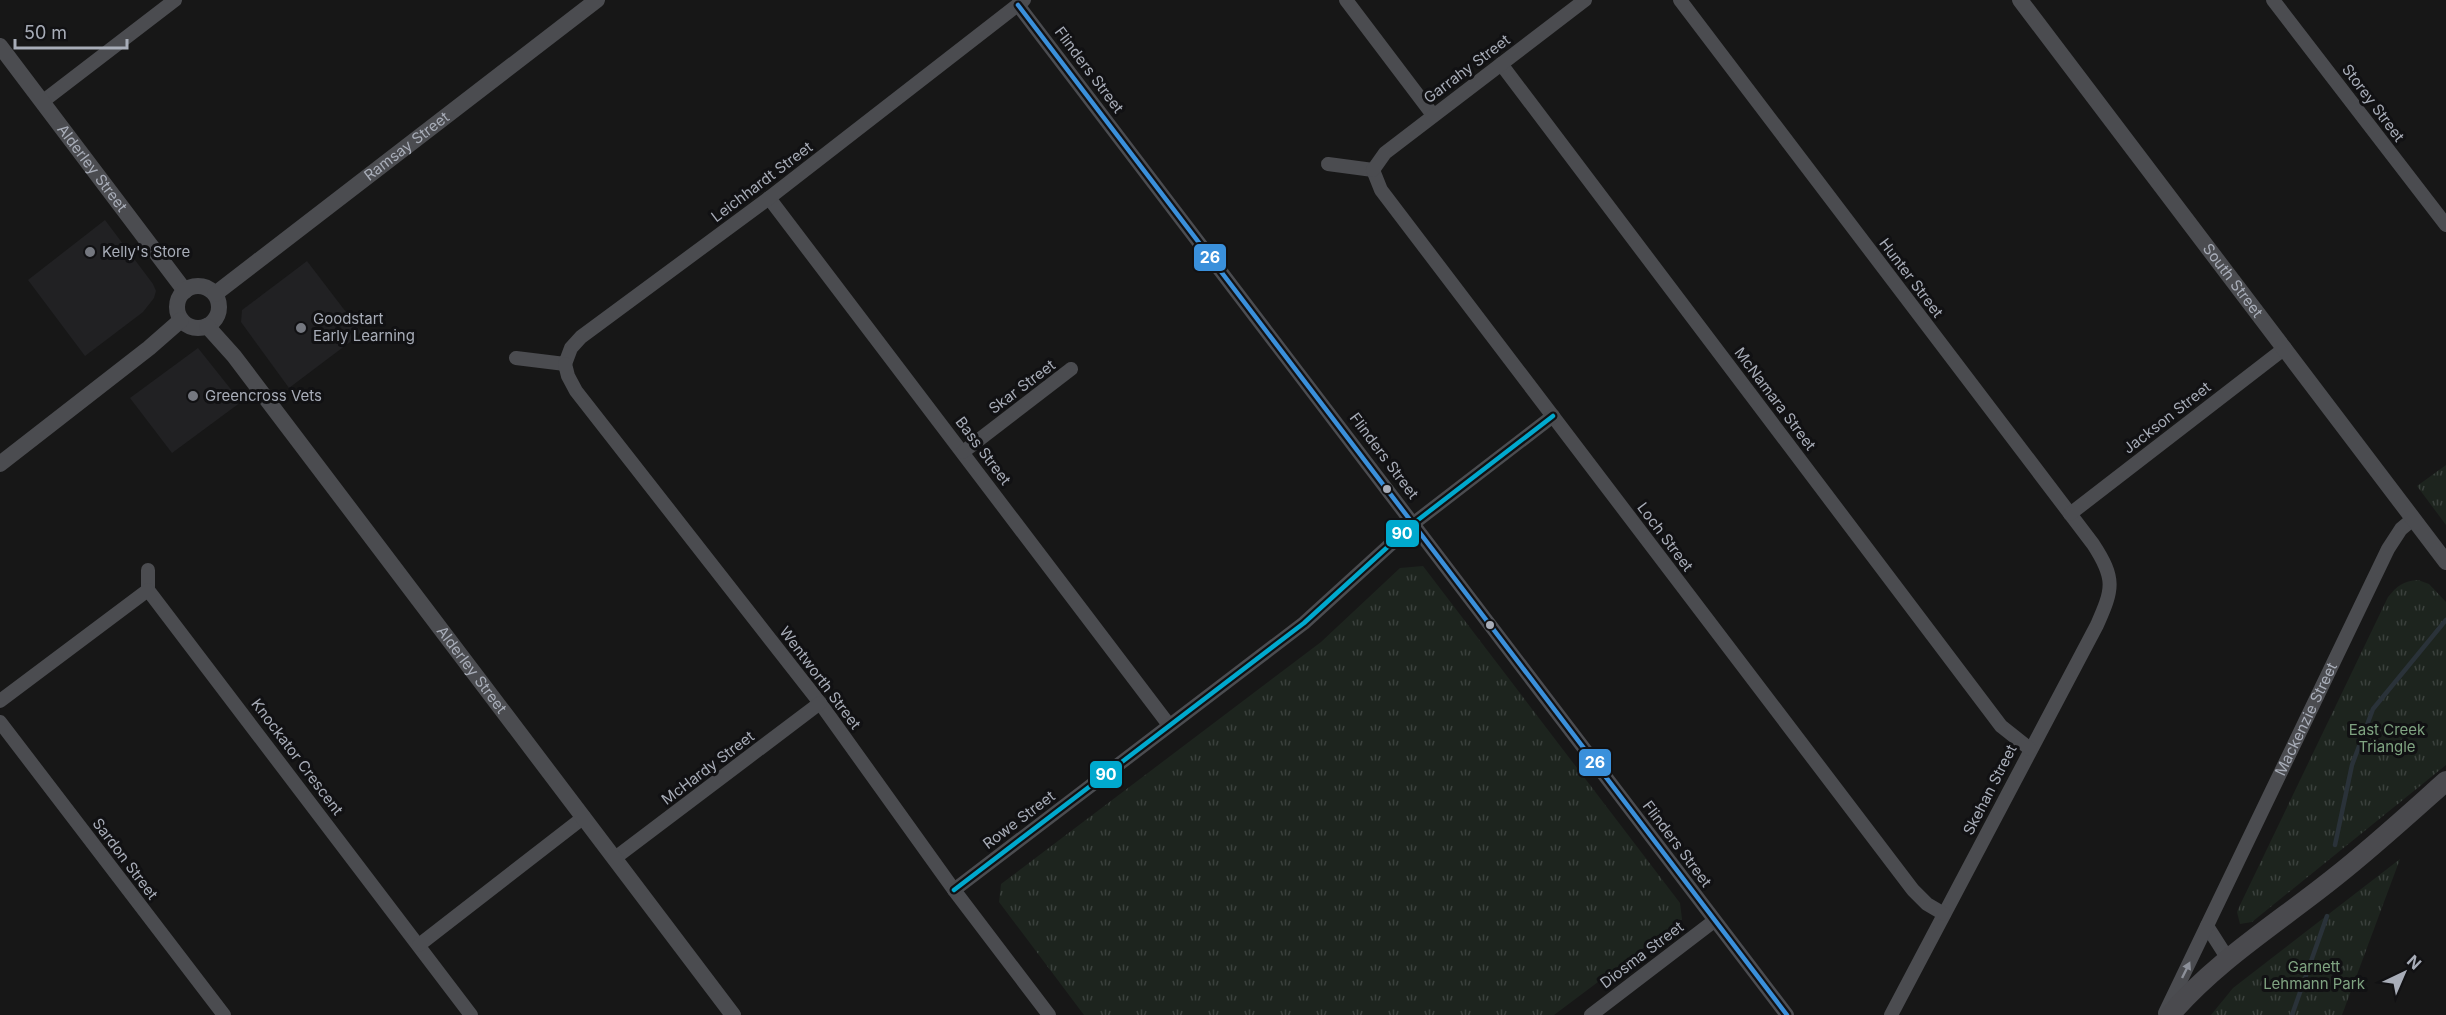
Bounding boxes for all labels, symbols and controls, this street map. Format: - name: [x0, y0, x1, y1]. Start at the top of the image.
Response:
- scale bar: [15, 12, 128, 50]
- text: 50 m: [24, 22, 67, 43]
- street label: Flinders Street: [1051, 23, 1128, 117]
- street label: Garrahy Street: [1420, 30, 1514, 107]
- street label: Storey Street: [2338, 60, 2409, 145]
- street label: Ramsay Street: [360, 107, 453, 185]
- street label: Alderley Street: [53, 120, 132, 215]
- street label: Leichhardt Street: [707, 137, 816, 226]
- street label: Hunter Street: [1875, 234, 1948, 321]
- street label: South Street: [2199, 239, 2267, 321]
- place label: Kelly's Store: [102, 242, 190, 261]
- line badge: 26: [1193, 243, 1227, 272]
- marker: Kelly's Store: [83, 245, 97, 259]
- text: 26: [1200, 247, 1220, 267]
- place label: Goodstart Early Learning: [313, 309, 415, 345]
- marker: Goodstart Early Learning: [294, 321, 308, 335]
- street label: McNamara Street: [1730, 343, 1820, 454]
- street label: Skar Street: [985, 355, 1059, 418]
- street label: Jackson Street: [2119, 377, 2214, 458]
- place label: Greencross Vets: [205, 386, 322, 405]
- marker: Greencross Vets: [186, 389, 200, 403]
- street label: Flinders Street: [1346, 409, 1423, 503]
- street label: Bass Street: [952, 413, 1015, 489]
- unlabelled marker: [1381, 483, 1393, 495]
- street label: Loch Street: [1633, 498, 1698, 575]
- line badge: 90: [1385, 519, 1420, 548]
- text: 90: [1391, 523, 1413, 543]
- unlabelled marker: [1484, 619, 1496, 631]
- street label: Alderley Street: [433, 622, 511, 717]
- street label: Wentworth Street: [776, 622, 865, 733]
- street label: Mackenzie Street: [2270, 659, 2341, 779]
- street label: Knockator Crescent: [247, 695, 347, 819]
- park label: East Creek Triangle: [2349, 720, 2426, 756]
- street label: McHardy Street: [658, 726, 758, 809]
- street label: Skehan Street: [1959, 741, 2021, 838]
- line badge: 26: [1578, 748, 1612, 777]
- text: 26: [1585, 752, 1605, 772]
- line badge: 90: [1089, 760, 1123, 789]
- text: 90: [1095, 764, 1117, 784]
- street label: Rowe Street: [979, 786, 1059, 853]
- street label: Flinders Street: [1639, 797, 1716, 891]
- street label: Sardon Street: [89, 814, 162, 903]
- street label: Diosma Street: [1596, 917, 1687, 992]
- north arrow: [2374, 943, 2434, 1003]
- text: N: [2403, 951, 2426, 974]
- park label: Garnett Lehmann Park: [2263, 957, 2366, 993]
- one-way arrow: [2181, 962, 2190, 979]

